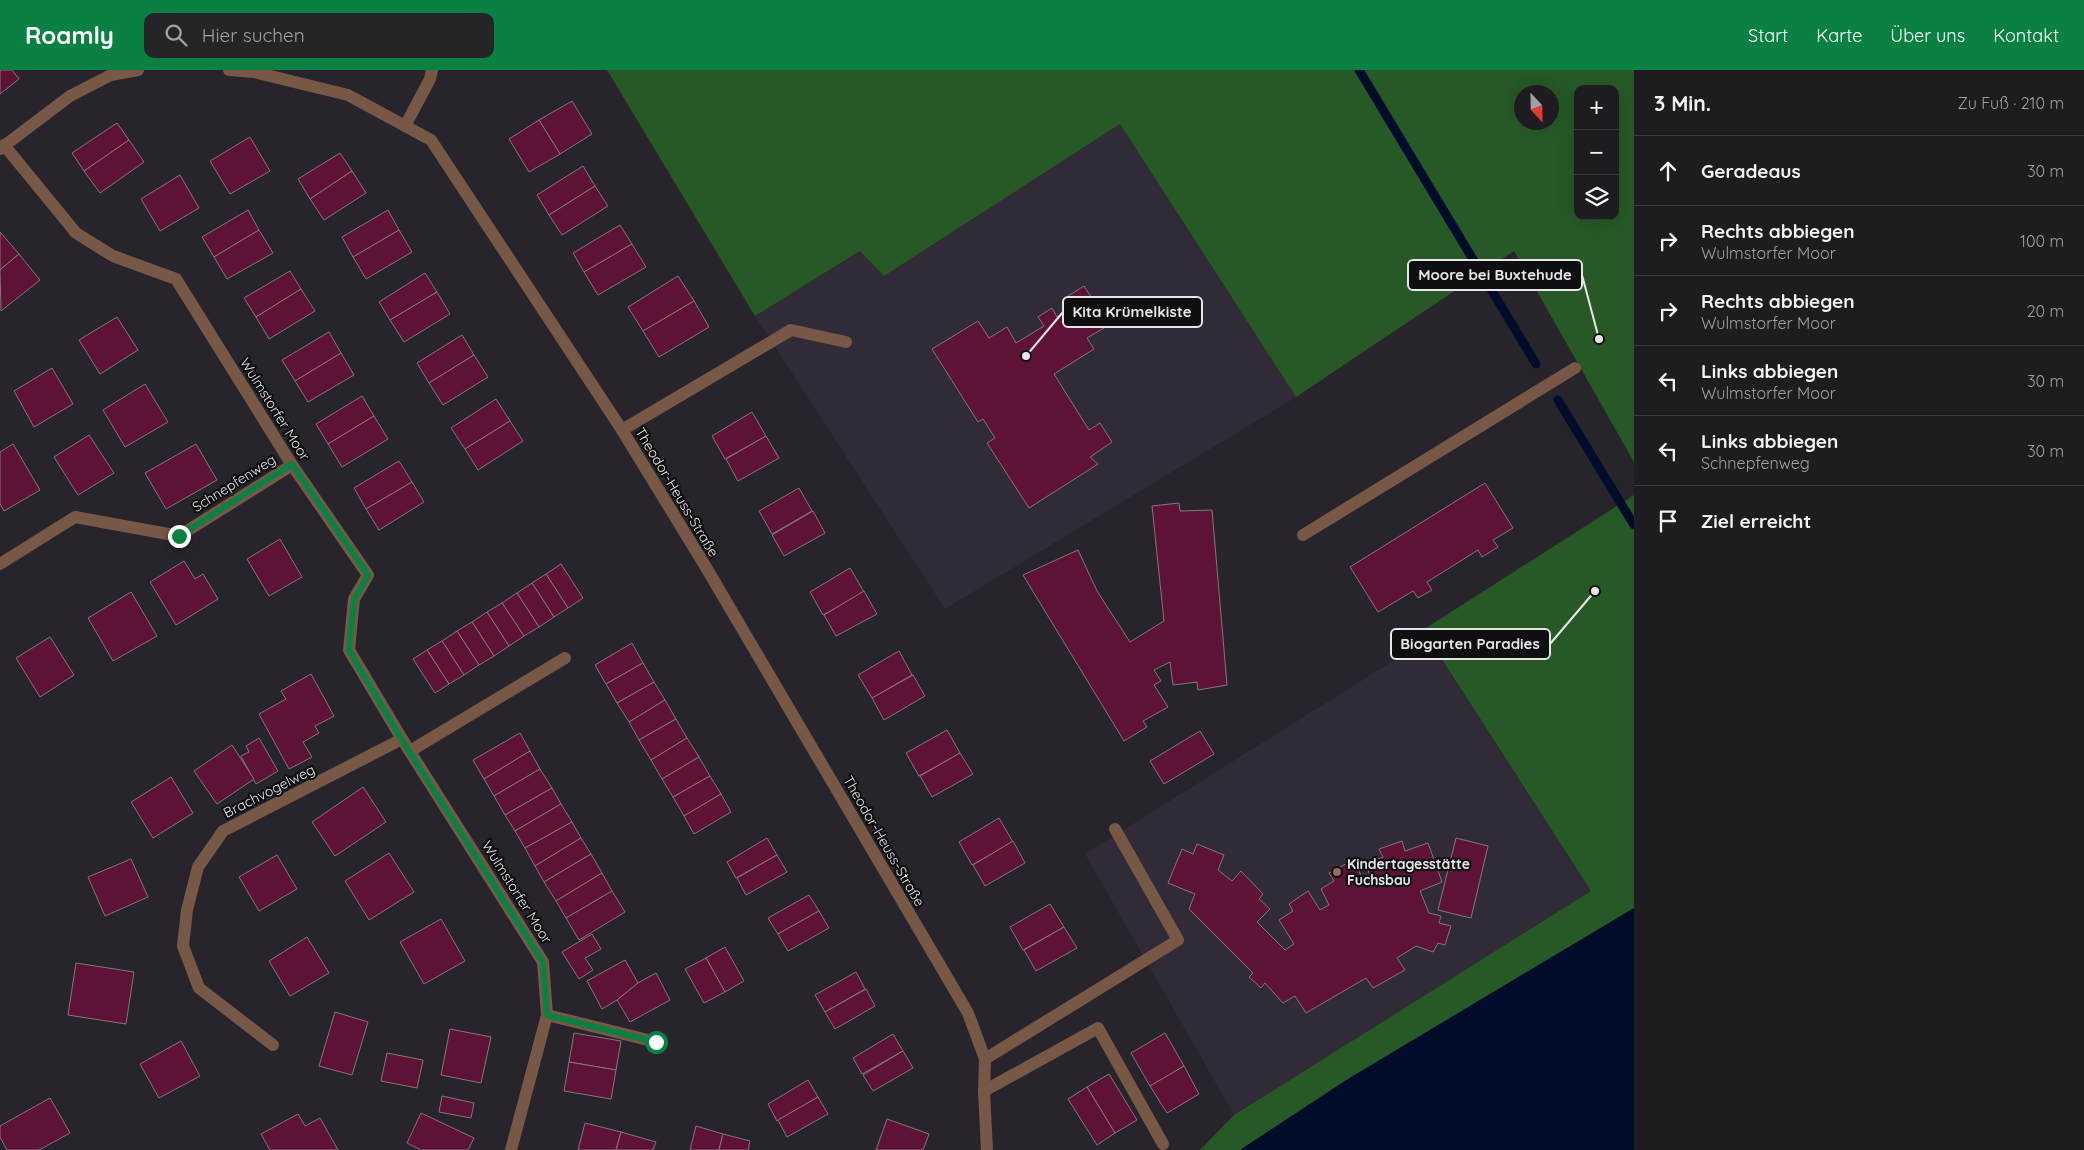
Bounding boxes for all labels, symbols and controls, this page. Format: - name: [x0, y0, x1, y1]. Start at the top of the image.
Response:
- search box: [144, 13, 494, 58]
- text: Roamly: [25, 20, 114, 50]
- icon: search: [162, 21, 190, 49]
- text: Hier suchen: [202, 23, 305, 47]
- text: Start: [1748, 24, 1788, 47]
- text: Karte: [1816, 24, 1862, 47]
- text: Über uns: [1890, 24, 1965, 47]
- text: Kontakt: [1993, 24, 2059, 47]
- north arrow: [1514, 85, 1559, 130]
- map controls: [1574, 85, 1619, 220]
- button: +: [1574, 85, 1619, 130]
- text: 3 Min.: [1654, 90, 1711, 116]
- text: Zu Fuß · 210 m: [1958, 93, 2064, 113]
- button: −: [1574, 130, 1619, 175]
- icon: ahead: [1654, 157, 1682, 185]
- text: Geradeaus: [1701, 159, 1801, 183]
- text: 30 m: [2027, 161, 2064, 181]
- button: layers: [1574, 175, 1619, 220]
- text: Rechts abbiegen: [1701, 219, 1854, 243]
- icon: right: [1654, 227, 1682, 255]
- text: 100 m: [2020, 231, 2064, 251]
- text: Wulmstorfer Moor: [1701, 243, 1836, 263]
- callout: Moore bei Buxtehude: [1408, 260, 1582, 290]
- text: Moore bei Buxtehude: [1418, 265, 1572, 284]
- text: Rechts abbiegen: [1701, 289, 1854, 313]
- callout: Kita Krümelkiste: [1063, 297, 1202, 327]
- icon: right: [1654, 297, 1682, 325]
- text: 20 m: [2027, 301, 2064, 321]
- text: Kita Krümelkiste: [1072, 302, 1192, 321]
- text: Wulmstorfer Moor: [1701, 313, 1836, 333]
- street label: Wulmstorfer Moor: [236, 354, 314, 464]
- text: Links abbiegen: [1701, 359, 1838, 383]
- icon: left: [1654, 367, 1682, 395]
- text: 30 m: [2027, 371, 2064, 391]
- text: Wulmstorfer Moor: [1701, 383, 1836, 403]
- street label: Theodor-Heuss-Straße: [631, 424, 723, 560]
- text: Links abbiegen: [1701, 429, 1838, 453]
- icon: left: [1654, 437, 1682, 465]
- text: 30 m: [2027, 441, 2064, 461]
- street label: Schnepfenweg: [189, 450, 279, 516]
- text: Schnepfenweg: [1701, 453, 1810, 473]
- icon: arrive: [1654, 507, 1682, 535]
- text: Ziel erreicht: [1701, 509, 1811, 533]
- route end: [168, 525, 191, 548]
- callout: Biogarten Paradies: [1391, 629, 1550, 659]
- text: Biogarten Paradies: [1400, 634, 1540, 653]
- street label: Brachvogelweg: [220, 760, 318, 822]
- street label: Theodor-Heuss-Straße: [839, 772, 929, 910]
- street label: Wulmstorfer Moor: [478, 837, 556, 947]
- place label: Kindertagesstätte Fuchsbau: [1347, 855, 1470, 889]
- marker: Kindertagesstätte Fuchsbau: [1331, 866, 1343, 878]
- route start: [645, 1031, 668, 1054]

